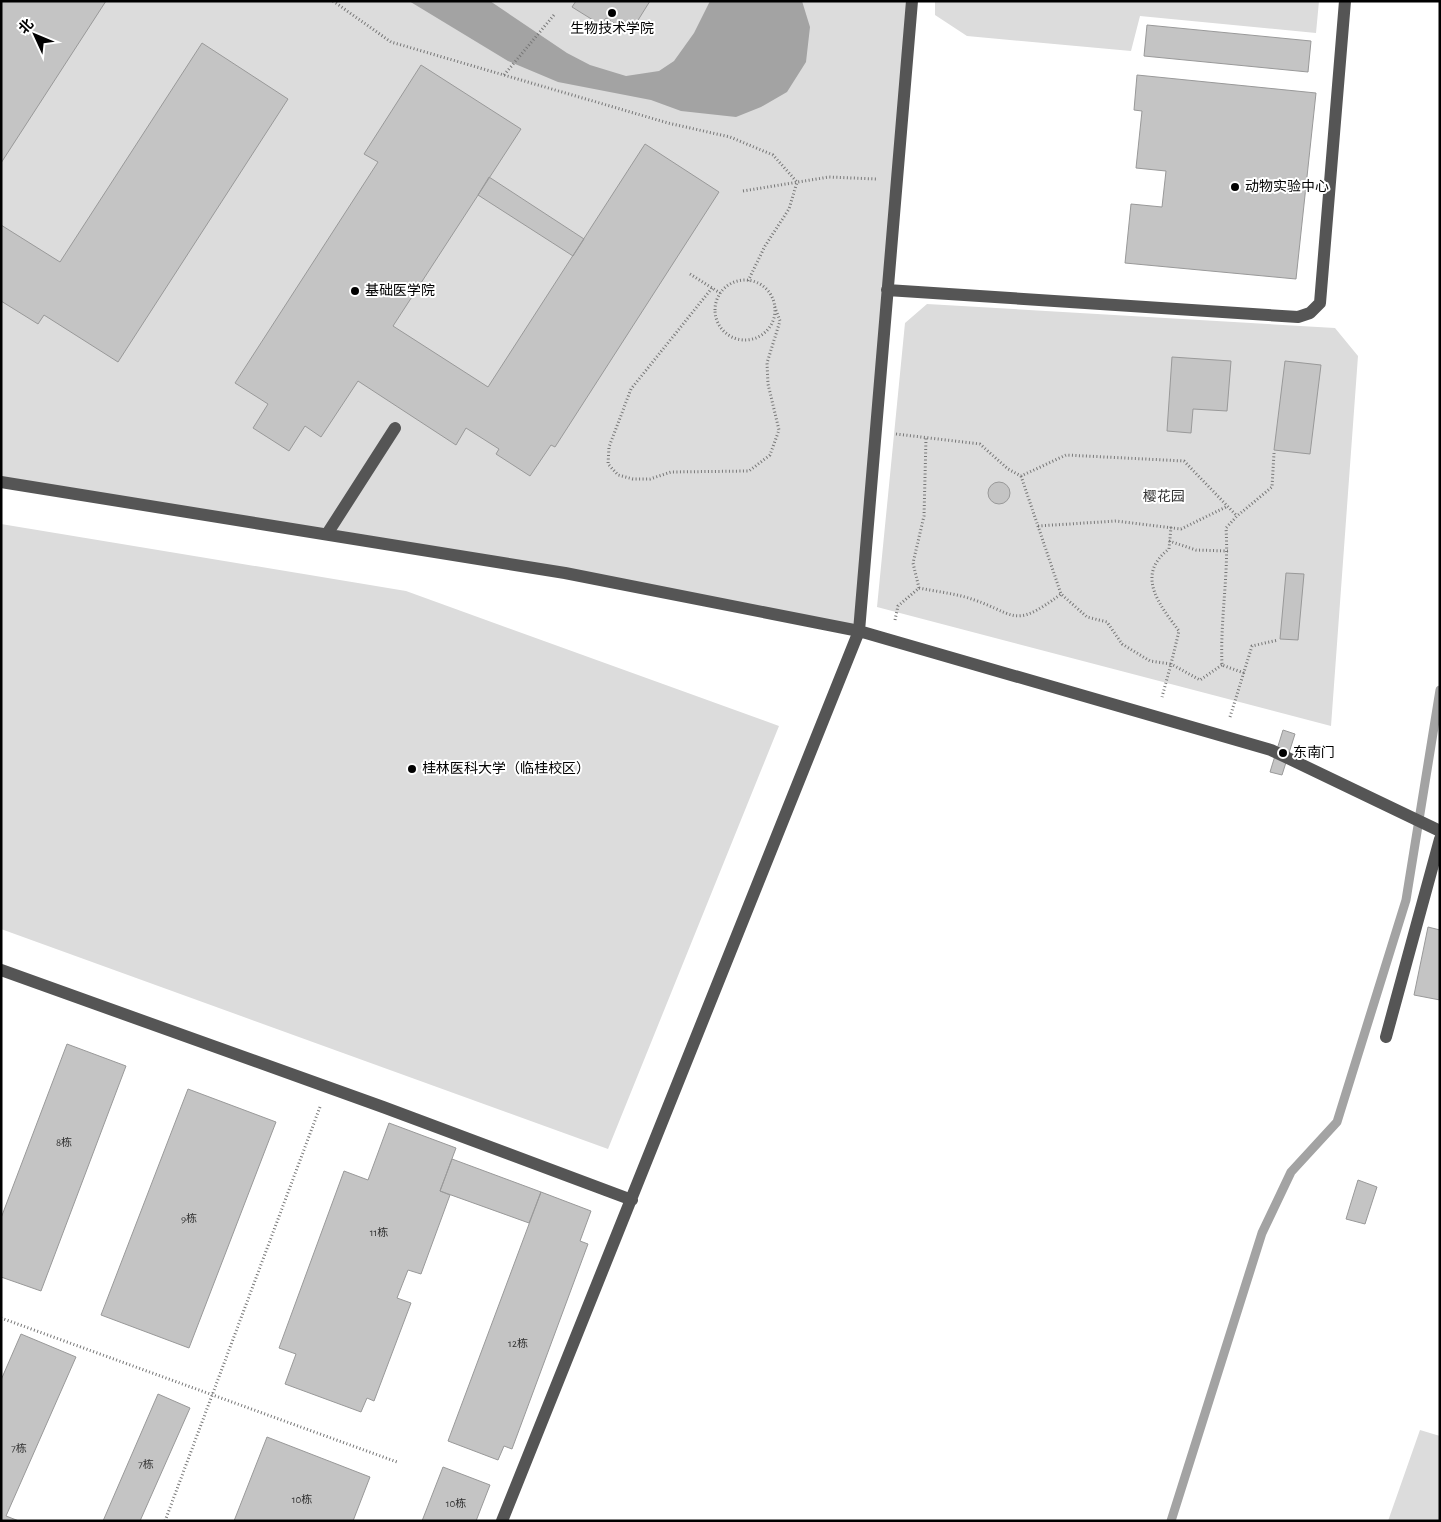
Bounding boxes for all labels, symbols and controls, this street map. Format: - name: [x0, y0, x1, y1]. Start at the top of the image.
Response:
- marker: 生物技术学院: [606, 7, 618, 19]
- north arrow: [10, 10, 60, 60]
- text: 北: [16, 16, 36, 37]
- place label: 生物技术学院: [570, 20, 654, 36]
- place label: 动物实验中心: [1245, 178, 1329, 194]
- marker: 动物实验中心: [1229, 181, 1241, 193]
- place label: 基础医学院: [365, 283, 435, 298]
- marker: 基础医学院: [349, 285, 361, 297]
- park label: 樱花园: [1143, 489, 1185, 504]
- place label: 东南门: [1293, 745, 1335, 760]
- marker: 东南门: [1277, 747, 1289, 759]
- place label: 桂林医科大学（临桂校区）: [422, 760, 590, 776]
- marker: 桂林医科大学（临桂校区）: [406, 763, 418, 775]
- house number: 8栋: [56, 1136, 72, 1148]
- house number: 9栋: [181, 1212, 197, 1224]
- house number: 11栋: [370, 1226, 388, 1238]
- house number: 12栋: [508, 1337, 528, 1349]
- house number: 7栋: [11, 1442, 27, 1454]
- house number: 7栋: [138, 1458, 154, 1470]
- house number: 10栋: [292, 1493, 312, 1505]
- house number: 10栋: [446, 1497, 466, 1509]

